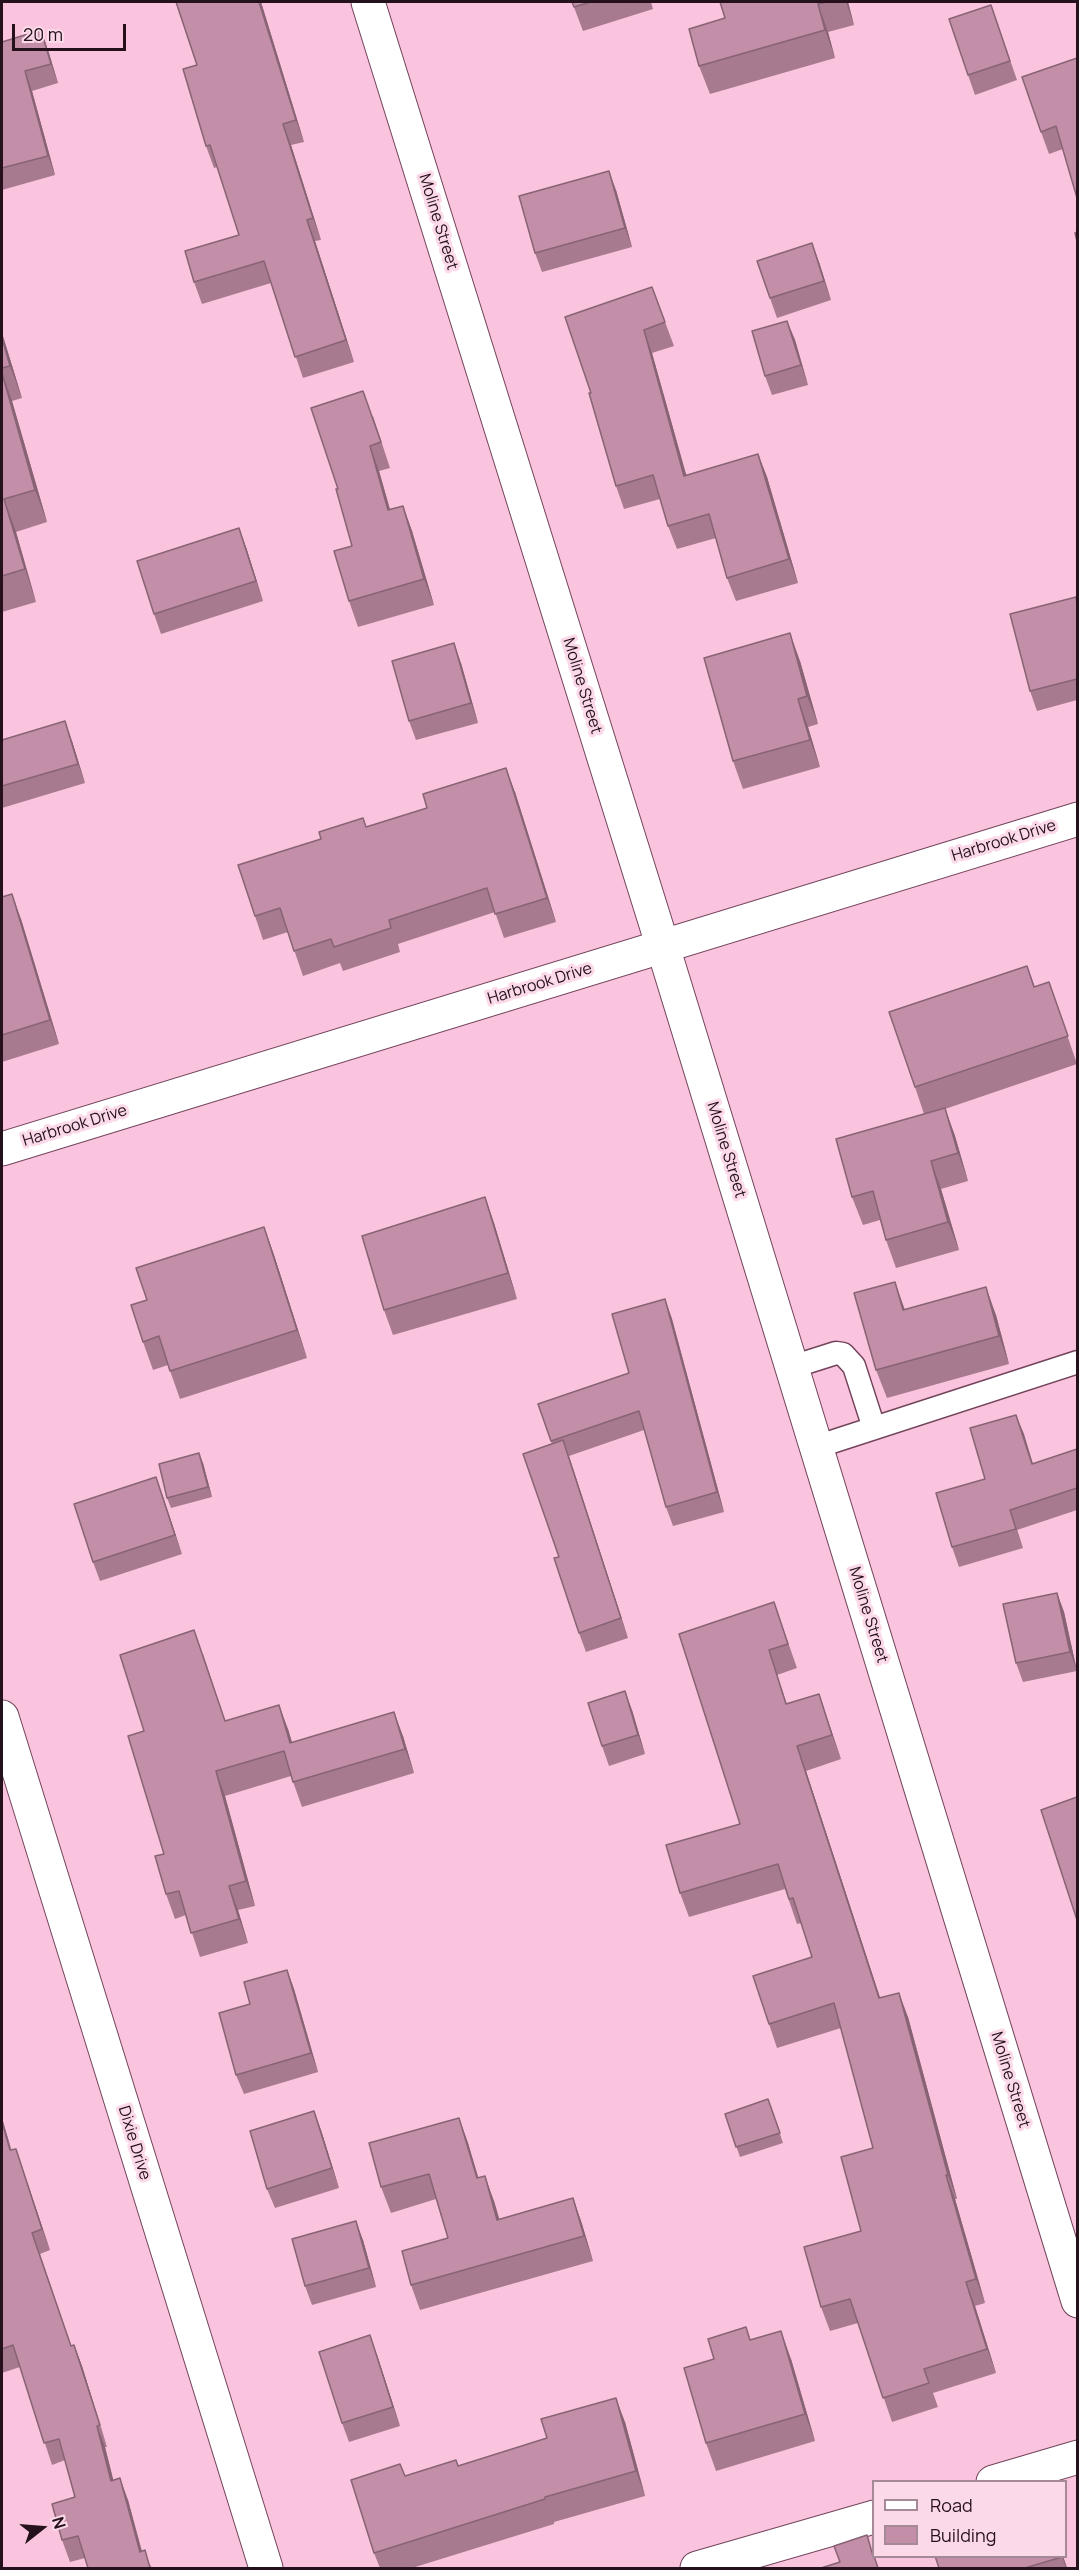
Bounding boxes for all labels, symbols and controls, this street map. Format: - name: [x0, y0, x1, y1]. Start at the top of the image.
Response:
- scale bar: [15, 12, 129, 50]
- text: 20 m: [23, 22, 63, 46]
- street label: Moline Street: [414, 172, 462, 272]
- street label: Moline Street: [558, 636, 606, 736]
- street label: Harbrook Drive: [949, 816, 1059, 866]
- street label: Harbrook Drive: [485, 959, 595, 1009]
- street label: Moline Street: [702, 1100, 750, 1200]
- street label: Harbrook Drive: [20, 1101, 130, 1151]
- street label: Moline Street: [844, 1565, 892, 1665]
- street label: Moline Street: [986, 2030, 1034, 2130]
- street label: Dixie Drive: [114, 2104, 154, 2182]
- legend: [872, 2480, 1067, 2558]
- text: Road: [930, 2493, 973, 2517]
- north arrow: [12, 2498, 72, 2558]
- text: N: [47, 2514, 71, 2531]
- text: Building: [930, 2523, 996, 2547]

